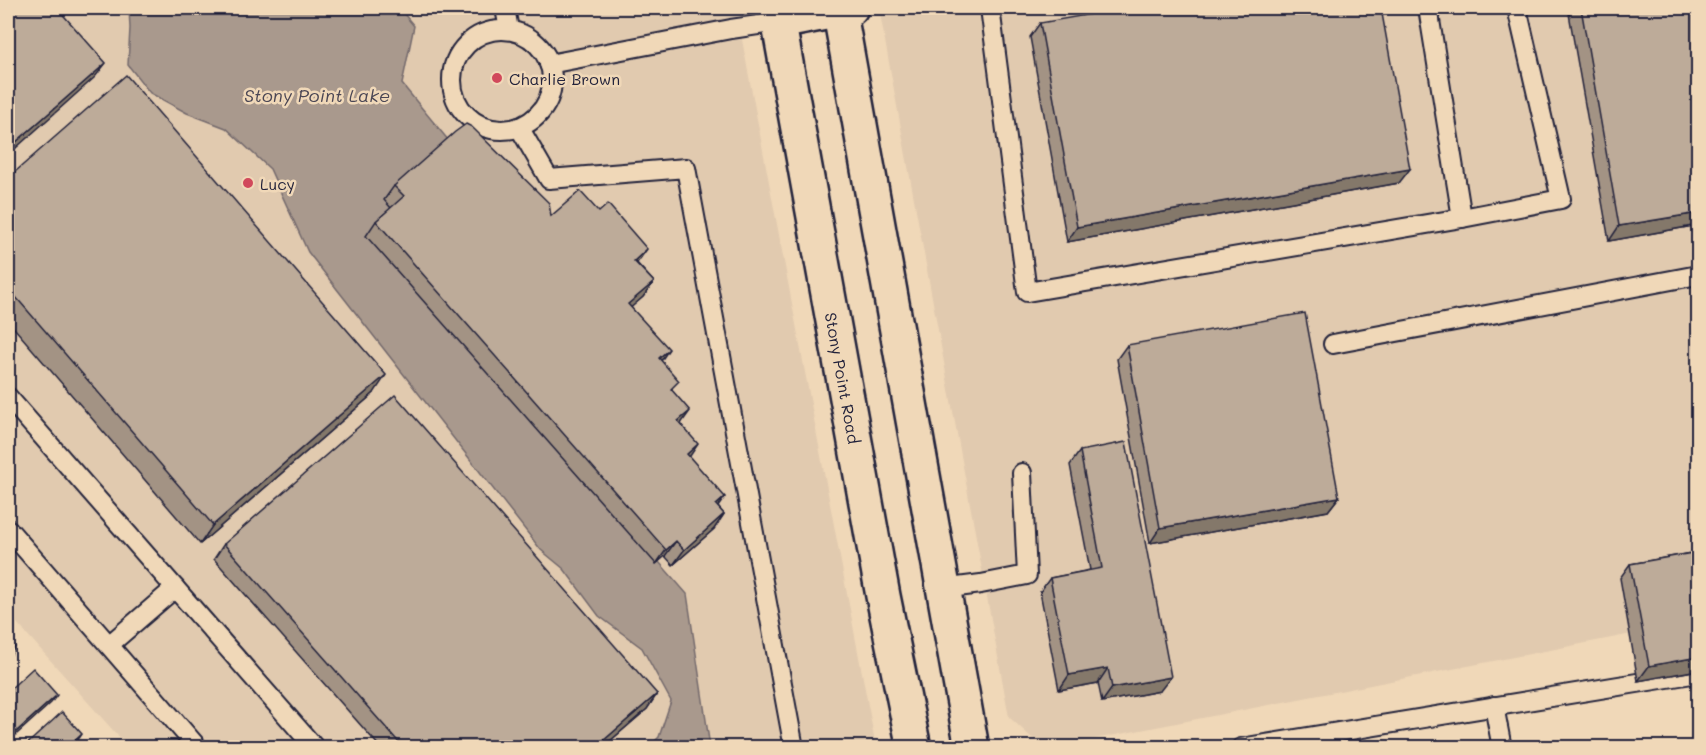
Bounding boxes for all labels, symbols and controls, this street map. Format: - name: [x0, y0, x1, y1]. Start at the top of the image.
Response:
- place label: Charlie Brown: [509, 68, 620, 89]
- marker: Charlie Brown: [490, 71, 504, 85]
- water label: Stony Point Lake: [244, 83, 390, 107]
- place label: Lucy: [260, 173, 295, 194]
- marker: Lucy: [241, 176, 255, 190]
- street label: Stony Point Road: [821, 311, 866, 445]

